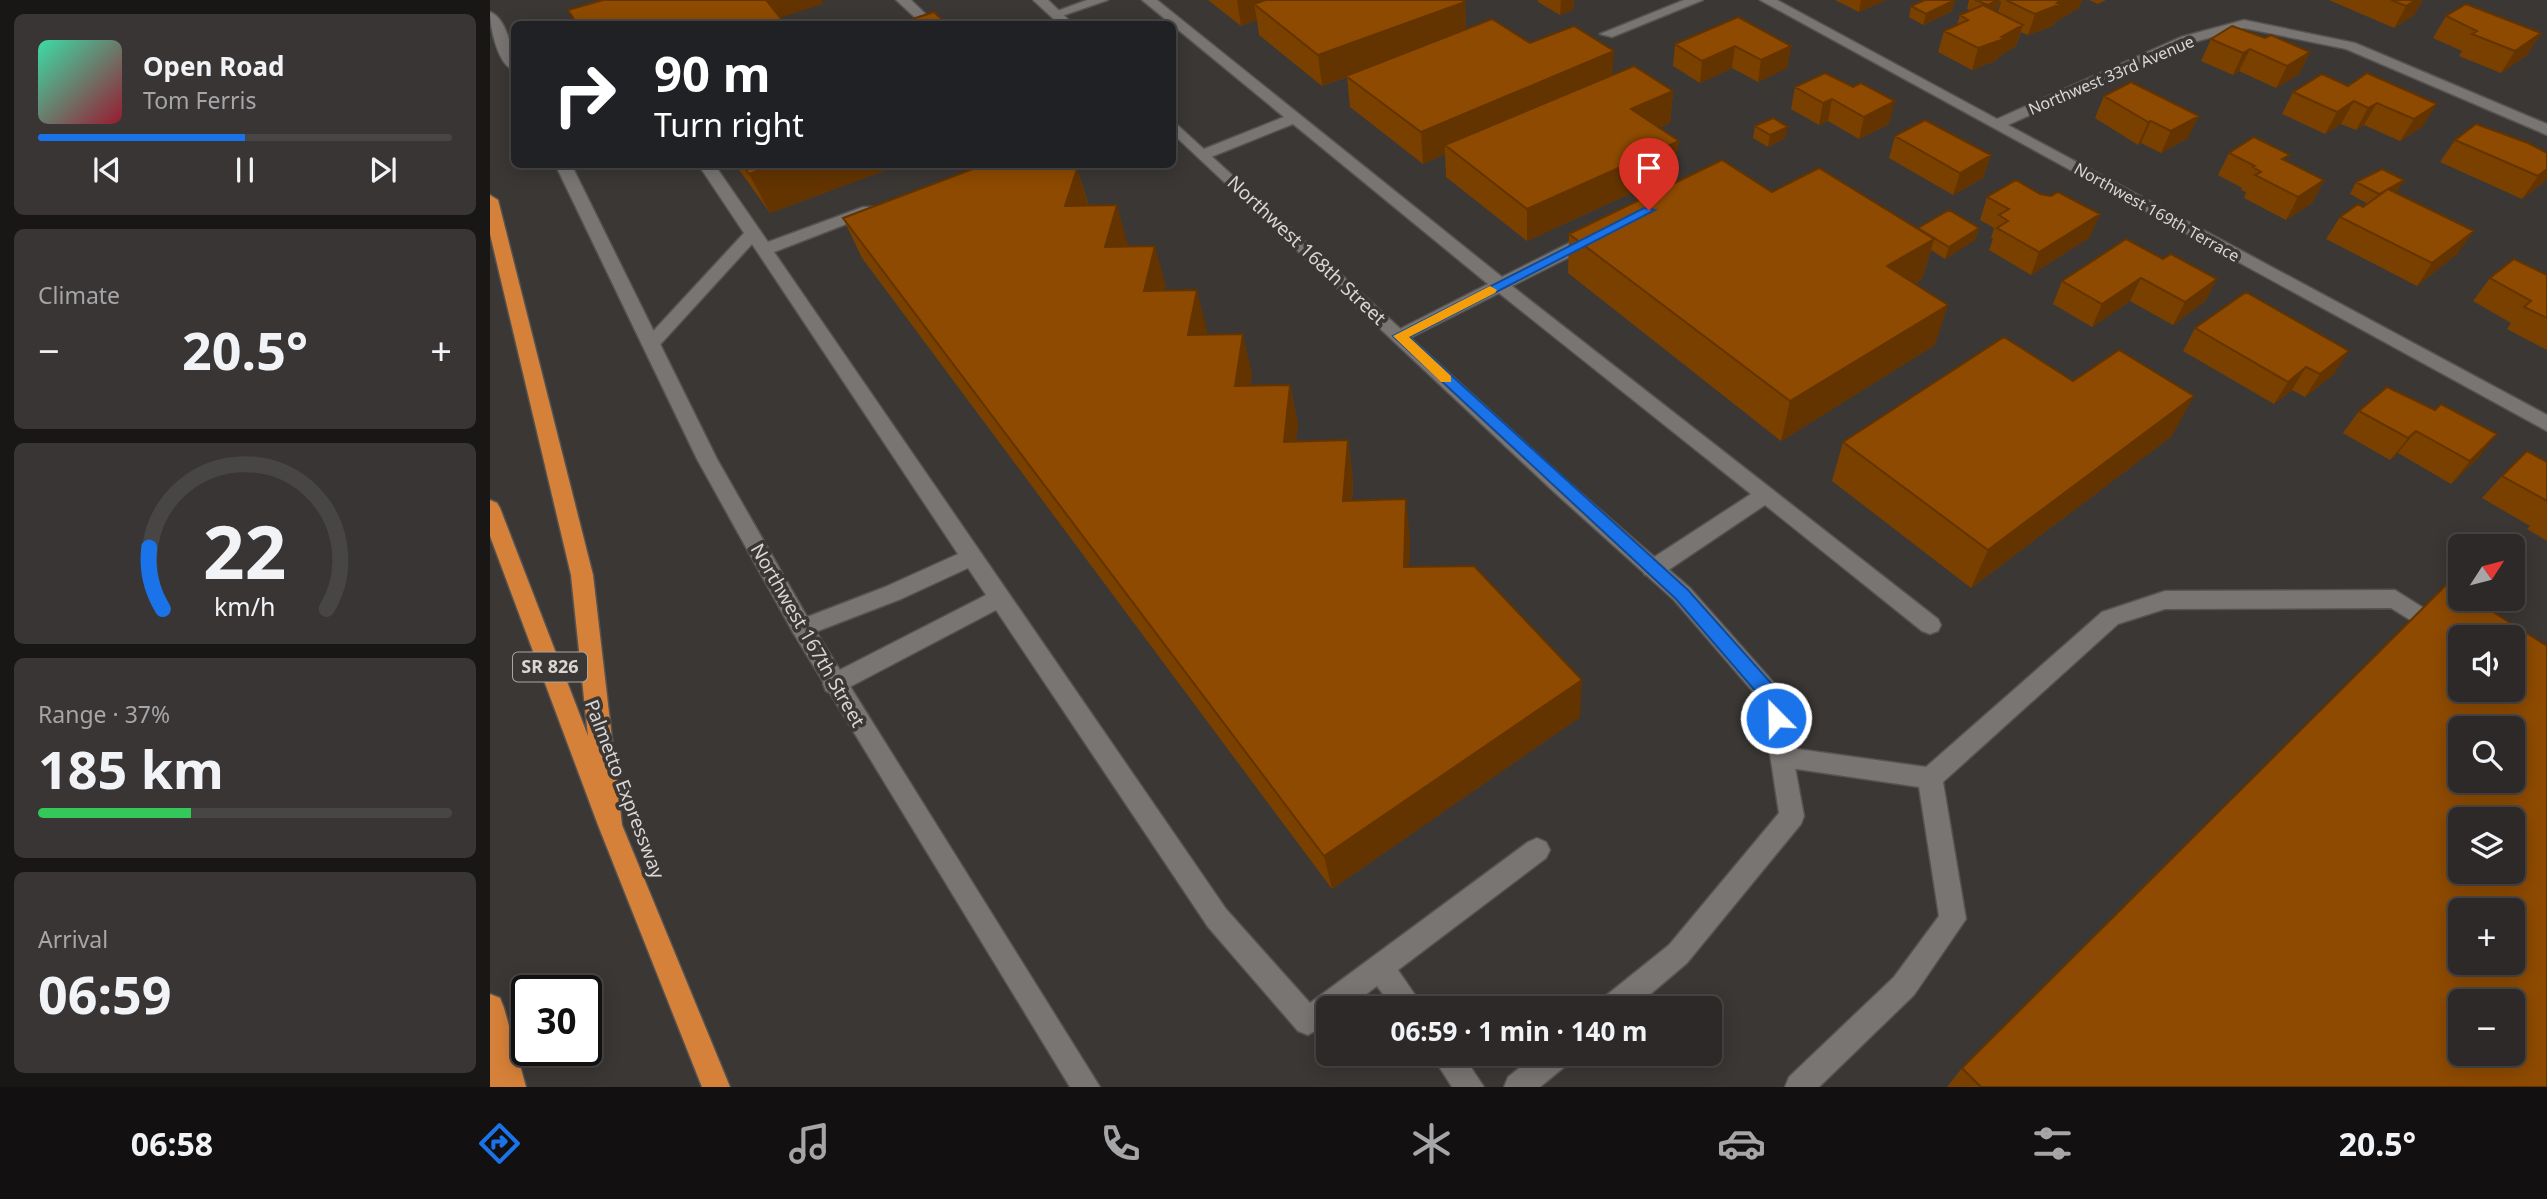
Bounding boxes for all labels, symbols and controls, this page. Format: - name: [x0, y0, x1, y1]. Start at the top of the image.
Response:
- street label: Northwest 33rd Avenue: [2025, 30, 2197, 120]
- text: 90 m: [654, 40, 771, 106]
- text: Open Road: [143, 48, 285, 84]
- icon: right: [539, 49, 630, 140]
- text: Tom Ferris: [143, 84, 256, 116]
- text: Turn right: [654, 103, 804, 146]
- pin: [1619, 138, 1679, 210]
- icon: arrive: [1630, 149, 1668, 187]
- icon: previous: [88, 151, 126, 189]
- icon: pause: [226, 151, 264, 189]
- icon: next: [364, 151, 402, 189]
- street label: Northwest 169th Terrace: [2070, 157, 2244, 267]
- street label: Northwest 168th Street: [1222, 170, 1392, 331]
- text: Climate: [38, 279, 120, 311]
- text: 20.5°: [182, 314, 308, 385]
- text: −: [38, 324, 60, 376]
- text: +: [430, 324, 452, 376]
- text: 22: [203, 502, 287, 601]
- north arrow: [2448, 534, 2525, 611]
- map controls: [2448, 534, 2525, 1066]
- street label: Northwest 167th Street: [745, 538, 871, 732]
- text: km/h: [214, 589, 276, 623]
- button: sound: [2448, 625, 2525, 702]
- road number: SR 826: [513, 652, 587, 682]
- position arrow: [1739, 681, 1813, 755]
- street label: Palmetto Expressway: [579, 696, 671, 882]
- text: Range · 37%: [38, 698, 170, 730]
- button: search: [2448, 716, 2525, 793]
- text: 185 km: [38, 733, 224, 804]
- button: layers: [2448, 807, 2525, 884]
- button: +: [2448, 898, 2525, 975]
- text: Arrival: [38, 923, 108, 955]
- text: 06:59: [38, 958, 172, 1029]
- speed limit sign: 30: [511, 975, 602, 1066]
- button: −: [2448, 989, 2525, 1066]
- text: 06:59 · 1 min · 140 m: [1391, 1013, 1647, 1049]
- icon: directions: [475, 1119, 524, 1168]
- icon: music: [785, 1119, 834, 1168]
- icon: phone: [1096, 1119, 1145, 1168]
- icon: climate: [1407, 1119, 1456, 1168]
- icon: car: [1717, 1119, 1766, 1168]
- icon: filters: [2028, 1119, 2077, 1168]
- text: 06:58: [131, 1122, 213, 1165]
- text: 20.5°: [2339, 1122, 2416, 1165]

